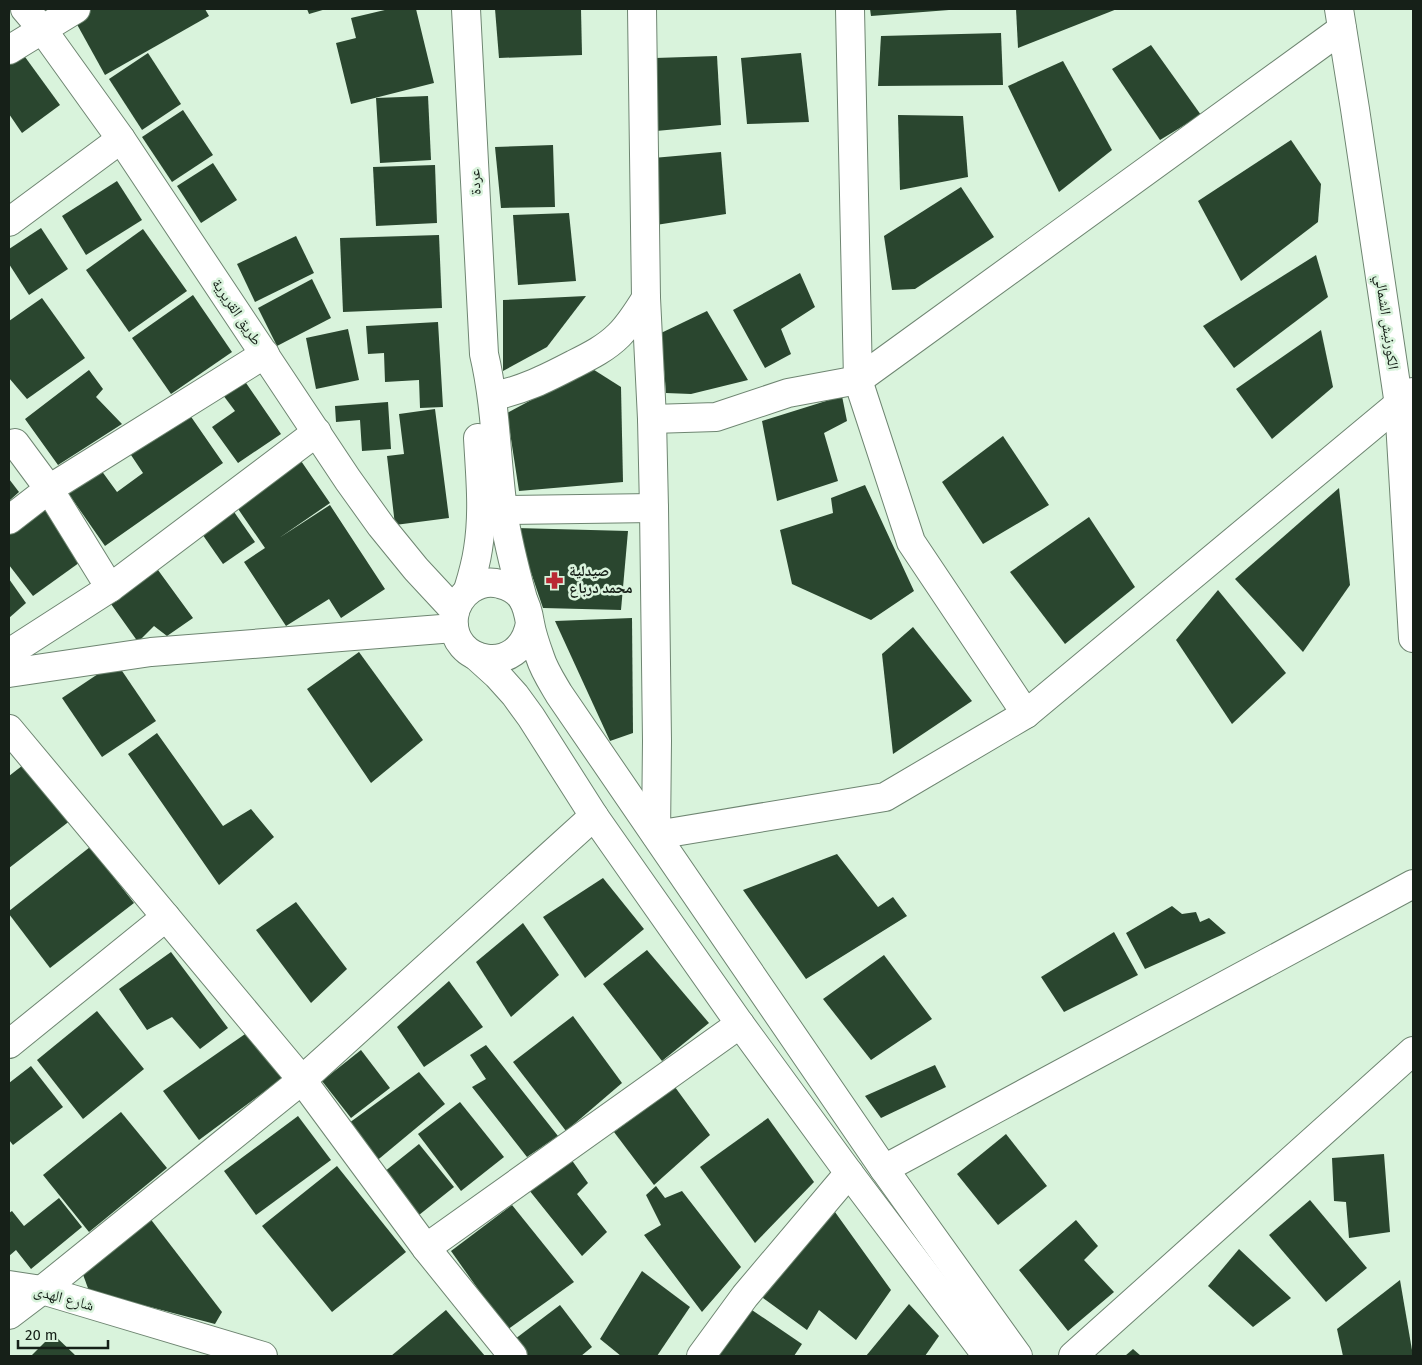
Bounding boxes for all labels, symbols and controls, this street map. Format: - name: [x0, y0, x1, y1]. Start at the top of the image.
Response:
- street label: عردة: [465, 168, 485, 195]
- street label: الكورنيش الشمالي: [1369, 274, 1403, 371]
- street label: طريق القريرية: [207, 275, 266, 349]
- place label: صيدلية محمد درباع: [569, 562, 633, 598]
- pharmacy icon: صيدلية محمد درباع: [545, 570, 565, 590]
- street label: شارع الهدى: [32, 1281, 96, 1316]
- scale bar: [18, 1318, 108, 1350]
- text: 20 m: [25, 1326, 58, 1344]

